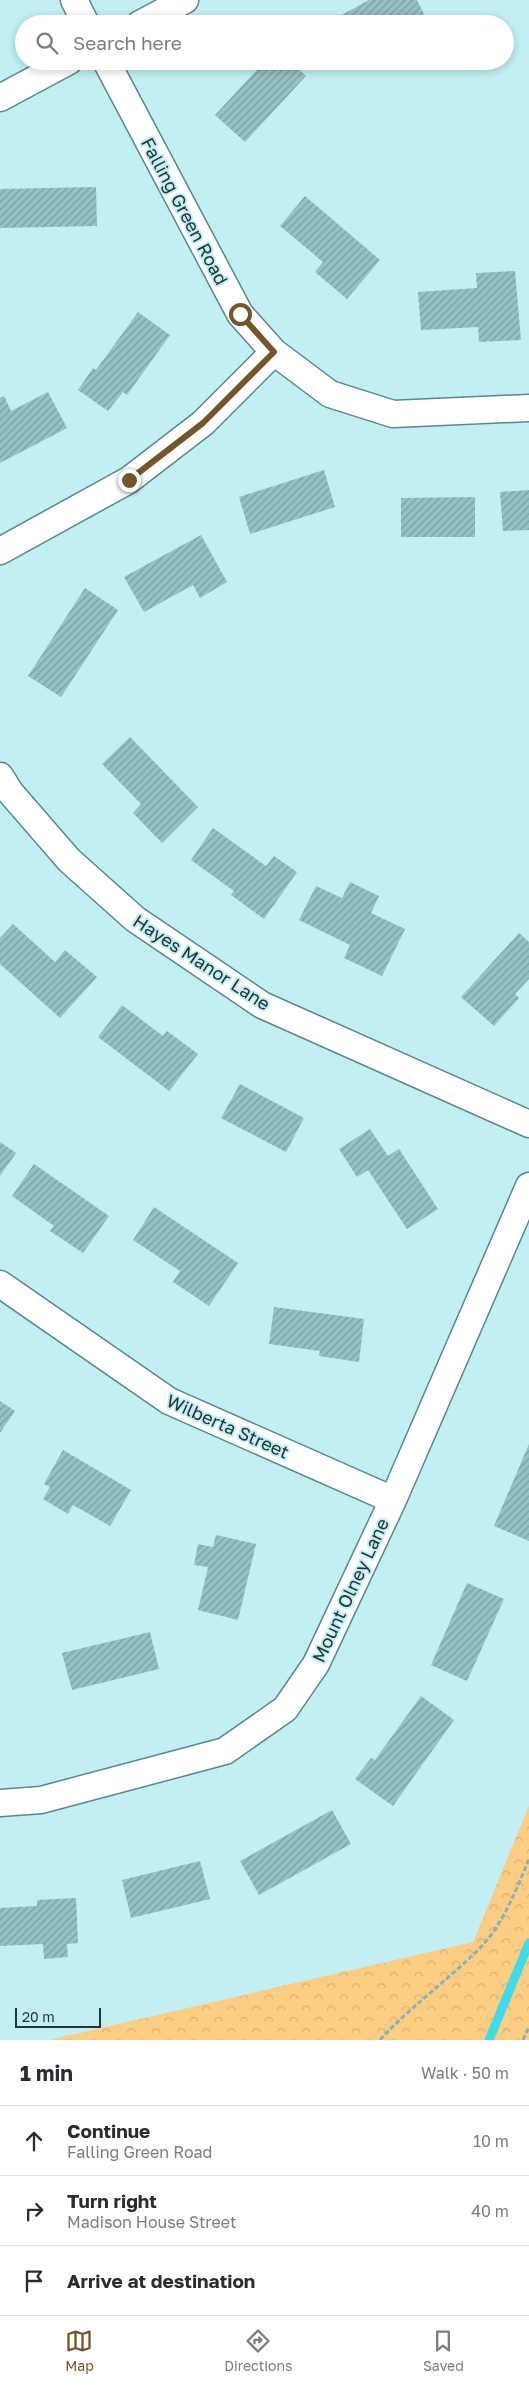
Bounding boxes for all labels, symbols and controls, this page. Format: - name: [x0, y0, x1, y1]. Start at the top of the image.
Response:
- search box: [15, 15, 514, 70]
- icon: search: [33, 29, 61, 57]
- text: Search here: [73, 31, 182, 54]
- street label: Falling Green Road: [137, 134, 233, 288]
- route start: [229, 303, 252, 326]
- route end: [118, 469, 141, 492]
- street label: Hayes Manor Lane: [129, 910, 275, 1014]
- street label: Wilberta Street: [163, 1389, 293, 1463]
- street label: Mount Olney Lane: [307, 1514, 393, 1666]
- scale bar: [15, 2005, 101, 2028]
- text: 20 m: [22, 2008, 55, 2025]
- text: 1 min: [20, 2060, 73, 2086]
- text: Walk · 50 m: [421, 2063, 509, 2083]
- text: Continue: [67, 2119, 150, 2142]
- icon: ahead: [20, 2127, 48, 2155]
- text: 10 m: [473, 2131, 509, 2151]
- text: Falling Green Road: [67, 2142, 212, 2162]
- text: Turn right: [67, 2189, 157, 2212]
- icon: right: [20, 2197, 48, 2225]
- text: 40 m: [471, 2201, 509, 2221]
- text: Madison House Street: [67, 2212, 236, 2232]
- icon: arrive: [20, 2267, 48, 2295]
- text: Arrive at destination: [67, 2269, 255, 2292]
- tab: Map: [65, 2327, 94, 2374]
- tab: Directions: [224, 2327, 293, 2374]
- tab: Saved: [423, 2327, 464, 2374]

